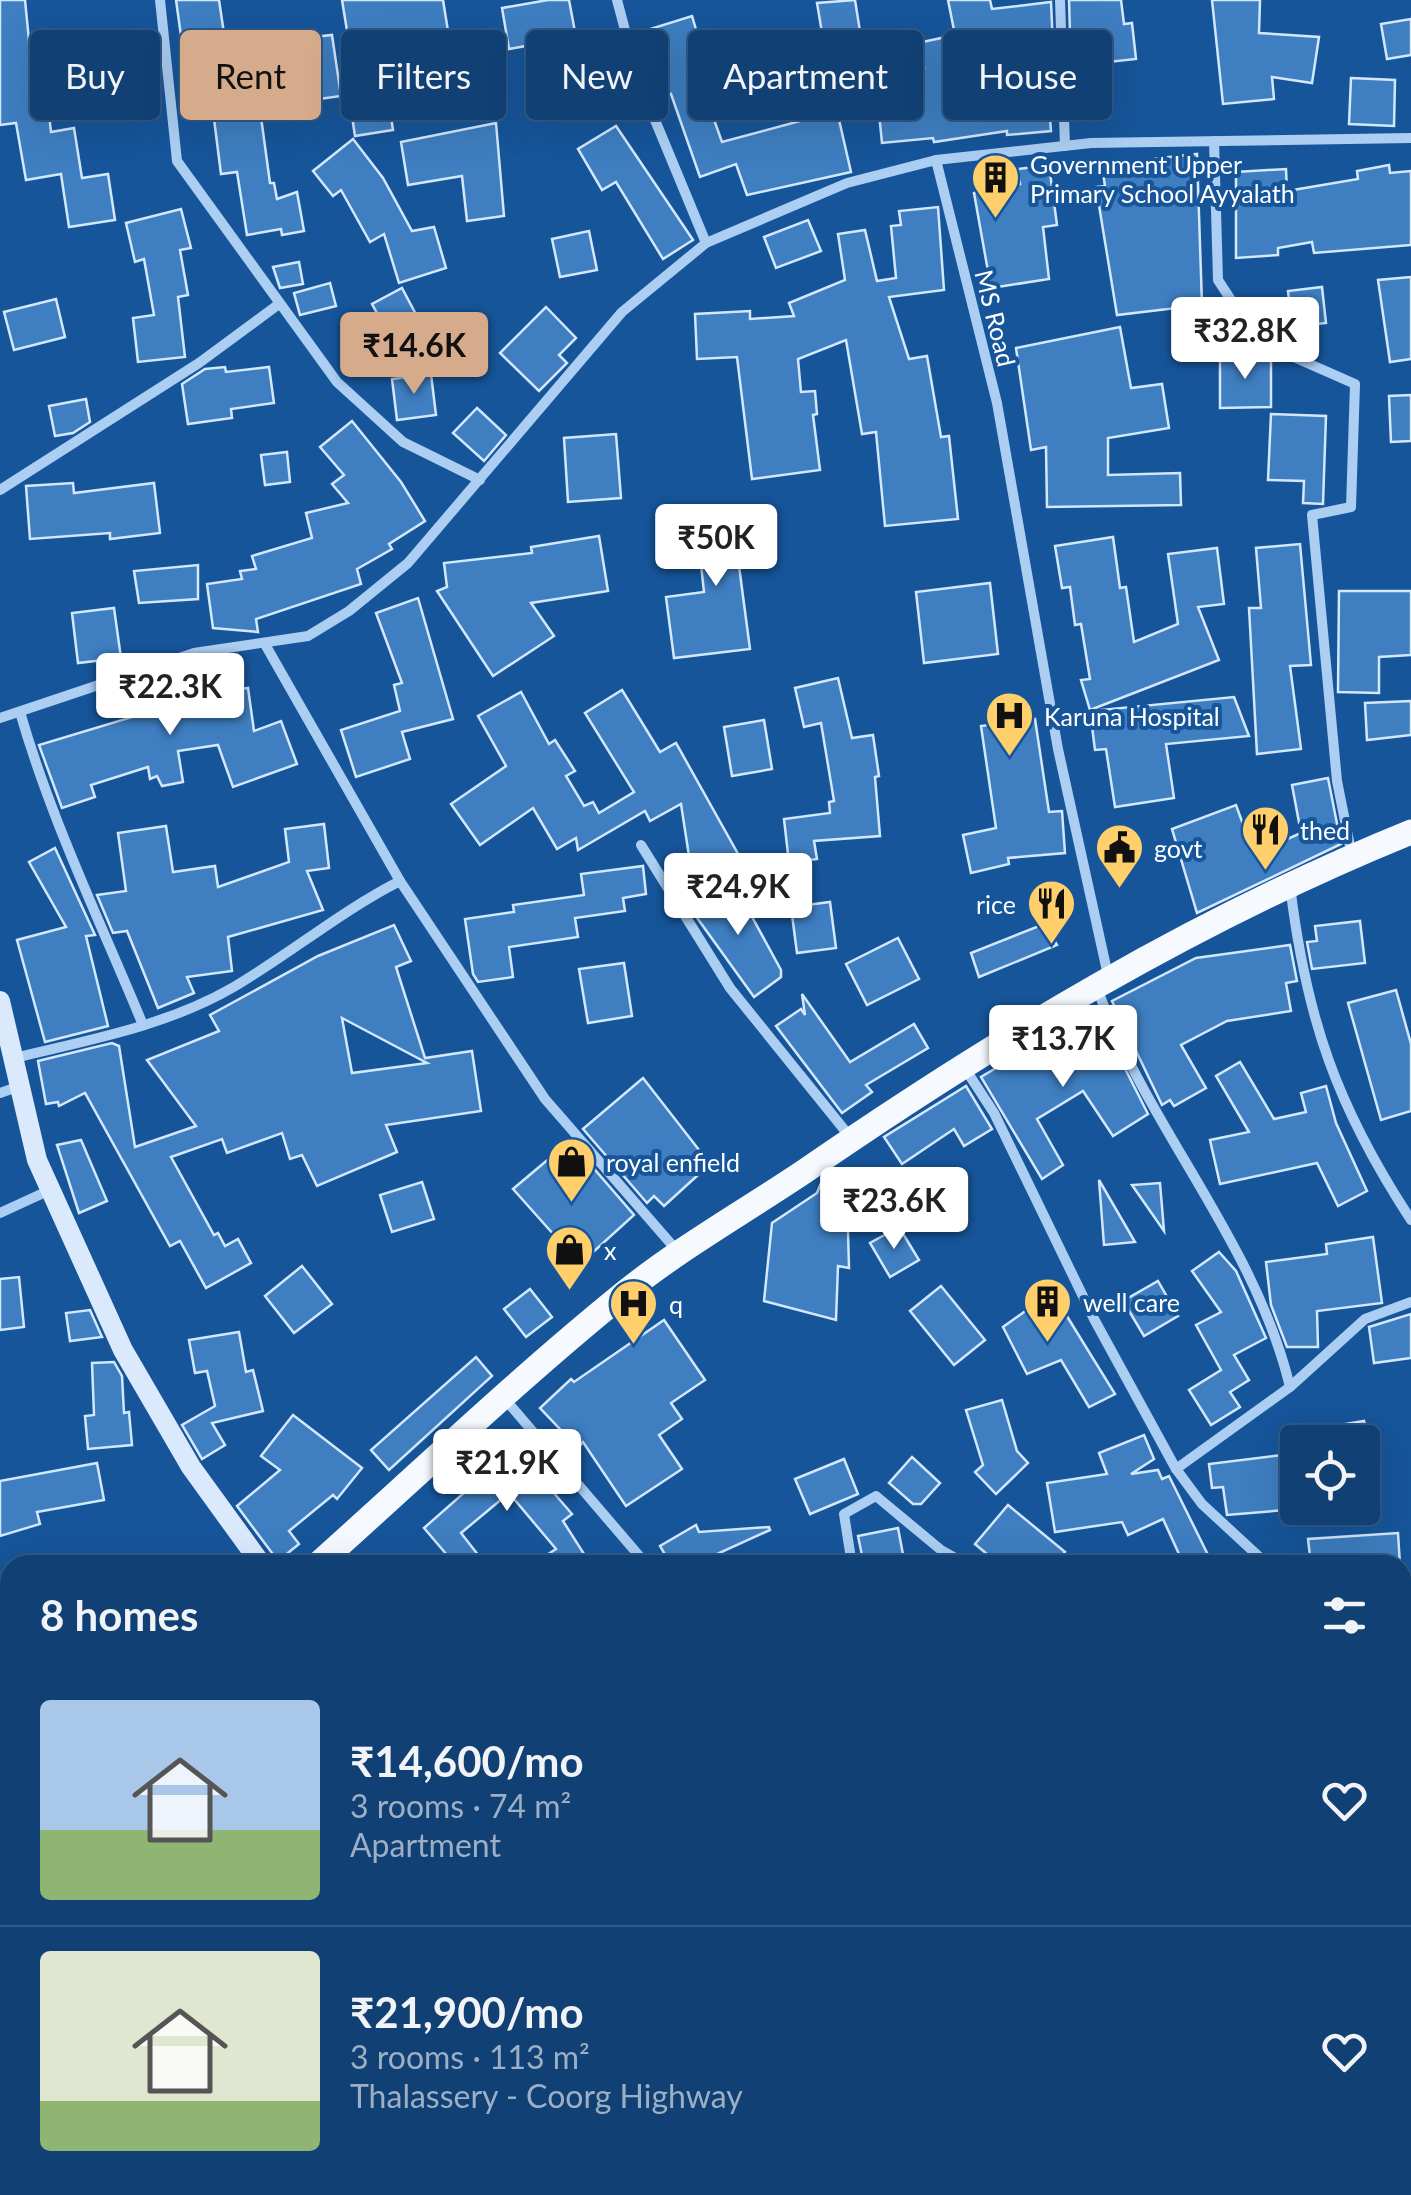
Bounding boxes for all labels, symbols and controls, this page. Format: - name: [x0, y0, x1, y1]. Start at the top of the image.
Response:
- chip: Buy: [30, 30, 160, 120]
- chip: Rent: [180, 30, 321, 120]
- chip: Filters: [341, 30, 506, 120]
- chip: New: [526, 30, 668, 120]
- chip: Apartment: [688, 30, 923, 120]
- chip: House: [943, 30, 1112, 120]
- place label: Government Upper Primary School Ayyalath: [1030, 149, 1295, 208]
- building icon: Government Upper Primary School Ayyalath: [969, 152, 1021, 220]
- street label: MS Road: [970, 267, 1022, 369]
- pin: ₹32.8K: [1164, 297, 1326, 382]
- text: ₹32.8K: [1193, 310, 1297, 349]
- pin: ₹14.6K: [333, 312, 495, 397]
- text: ₹14.6K: [362, 325, 466, 364]
- pin: ₹50K: [657, 504, 775, 589]
- text: ₹50K: [677, 517, 755, 556]
- pin: ₹22.3K: [89, 653, 251, 738]
- text: ₹22.3K: [118, 666, 222, 705]
- hospital icon: Karuna Hospital: [983, 690, 1035, 758]
- place label: Karuna Hospital: [1044, 701, 1220, 731]
- restaurant icon: thed: [1239, 804, 1291, 872]
- place label: thed: [1300, 815, 1350, 845]
- public building icon: govt: [1093, 822, 1145, 890]
- place label: govt: [1154, 833, 1203, 863]
- pin: ₹24.9K: [657, 853, 819, 938]
- text: ₹24.9K: [686, 866, 790, 905]
- restaurant icon: rice: [1025, 878, 1077, 946]
- place label: rice: [976, 889, 1016, 919]
- pin: ₹13.7K: [982, 1005, 1144, 1090]
- text: ₹13.7K: [1011, 1018, 1115, 1057]
- shop icon: royal enfield: [545, 1136, 597, 1204]
- place label: royal enfield: [606, 1147, 740, 1177]
- pin: ₹23.6K: [813, 1167, 975, 1252]
- text: ₹23.6K: [842, 1180, 946, 1219]
- shop icon: x: [543, 1224, 595, 1292]
- place label: x: [604, 1235, 617, 1265]
- building icon: well care: [1022, 1276, 1074, 1344]
- hospital icon: q: [608, 1278, 660, 1346]
- place label: well care: [1083, 1287, 1180, 1317]
- place label: q: [669, 1289, 683, 1319]
- map controls: [1280, 1425, 1380, 1525]
- button: locate: [1280, 1425, 1380, 1525]
- pin: ₹21.9K: [426, 1429, 588, 1514]
- text: ₹21.9K: [455, 1442, 559, 1481]
- icon: filters: [1317, 1588, 1372, 1643]
- text: 8 homes: [40, 1590, 198, 1640]
- text: ₹14,600/mo: [350, 1736, 584, 1786]
- icon: home: [120, 1740, 240, 1860]
- icon: heart: [1317, 1773, 1372, 1828]
- text: 3 rooms · 74 m²: [350, 1786, 571, 1825]
- text: Apartment: [350, 1825, 501, 1864]
- text: ₹21,900/mo: [350, 1987, 584, 2037]
- icon: home: [120, 1991, 240, 2111]
- icon: heart: [1317, 2024, 1372, 2079]
- text: 3 rooms · 113 m²: [350, 2037, 590, 2076]
- text: Thalassery - Coorg Highway: [350, 2076, 743, 2115]

